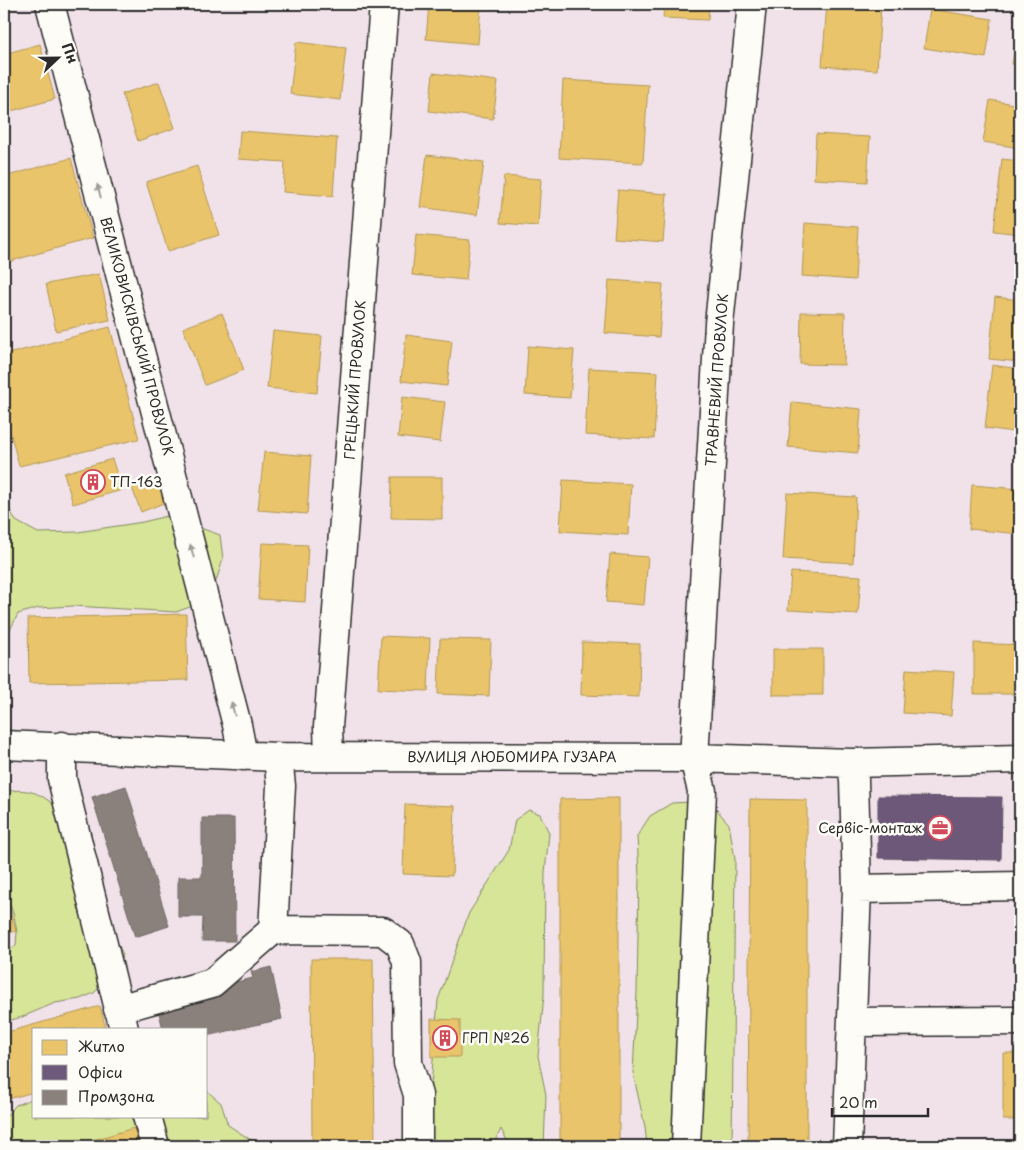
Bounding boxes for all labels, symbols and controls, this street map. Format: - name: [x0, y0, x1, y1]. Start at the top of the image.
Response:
- north arrow: [32, 32, 82, 82]
- text: Пн: [57, 40, 84, 66]
- one-way arrow: [95, 183, 103, 198]
- street label: ВЕЛИКОВИСКІВСЬКИЙ ПРОВУЛОК: [95, 214, 179, 458]
- street label: ТРАВНЕВИЙ ПРОВУЛОК: [700, 293, 733, 467]
- street label: ГРЕЦЬКИЙ ПРОВУЛОК: [338, 300, 371, 460]
- building icon: ТП-163: [80, 469, 106, 495]
- place label: ТП-163: [110, 471, 163, 492]
- one-way arrow: [188, 544, 196, 559]
- one-way arrow: [229, 701, 237, 716]
- street label: ВУЛИЦЯ ЛЮБОМИРА ГУЗАРА: [407, 746, 617, 767]
- office icon: Сервіс-монтаж: [927, 815, 953, 841]
- place label: Сервіс-монтаж: [818, 817, 923, 838]
- building icon: ГРП №26: [432, 1025, 458, 1051]
- place label: ГРП №26: [462, 1027, 530, 1048]
- legend: [32, 1028, 208, 1118]
- text: Житло: [78, 1034, 125, 1057]
- text: Офіси: [78, 1060, 123, 1083]
- text: Промзона: [78, 1084, 155, 1107]
- scale bar: [832, 1085, 928, 1117]
- text: 20 m: [839, 1090, 878, 1113]

